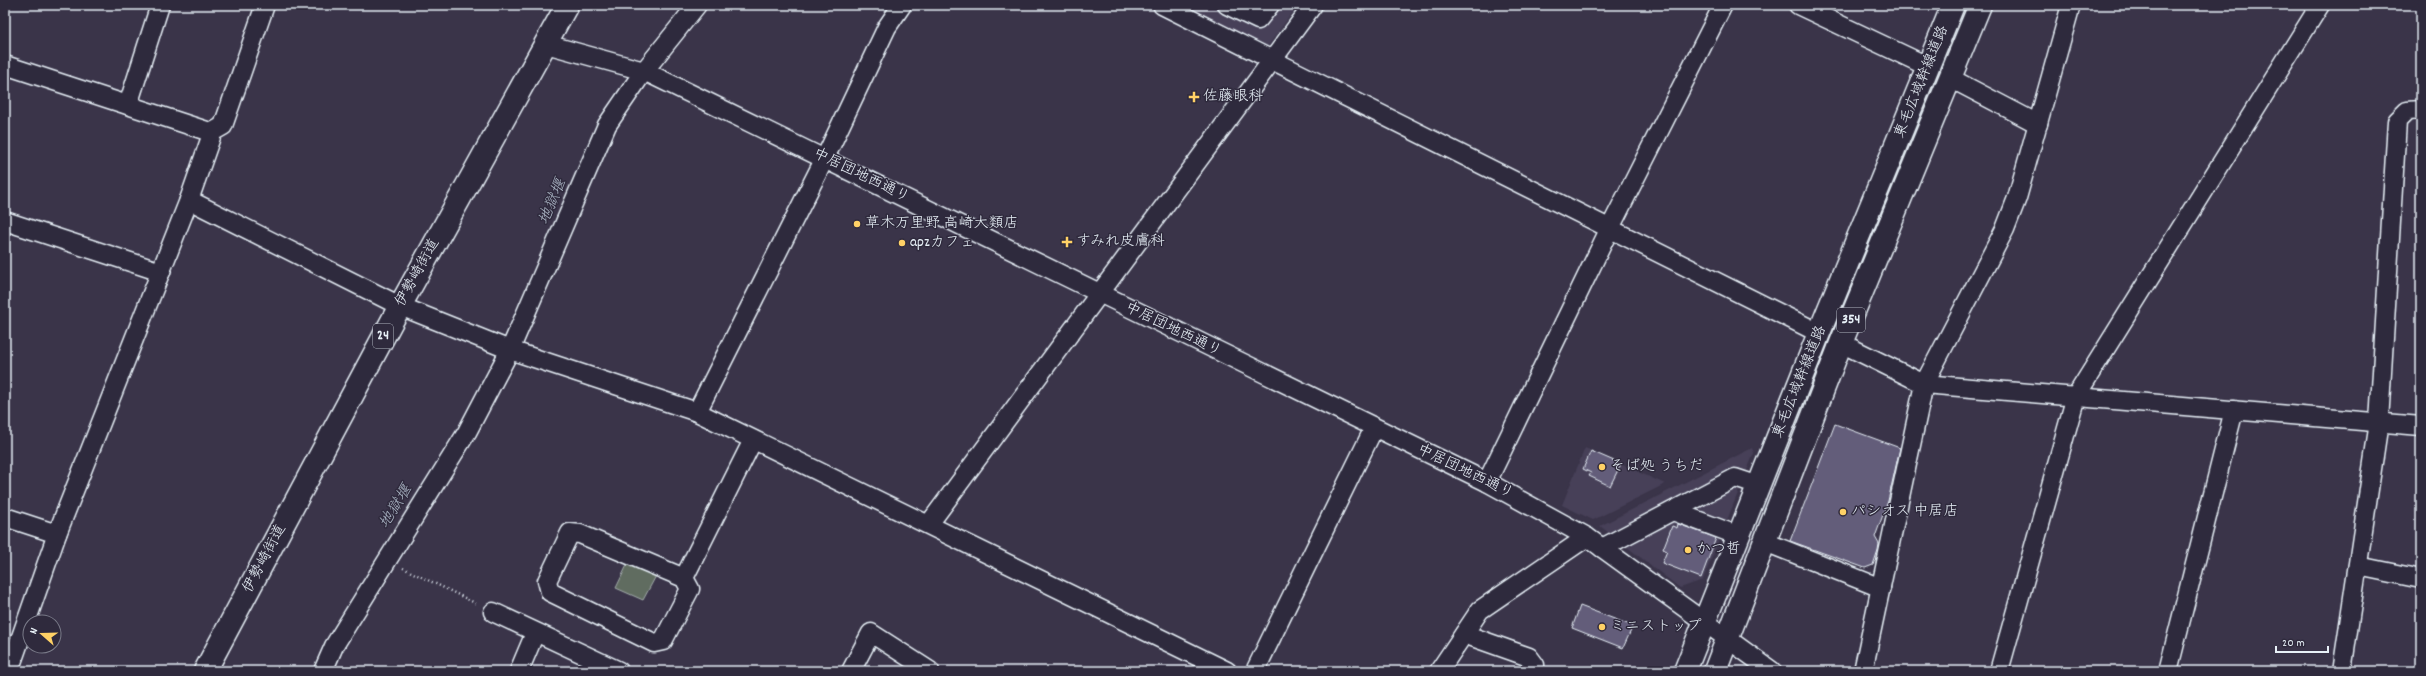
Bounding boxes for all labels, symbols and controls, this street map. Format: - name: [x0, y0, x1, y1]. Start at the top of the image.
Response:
- street label: 東毛広域幹線道路: [1889, 22, 1955, 142]
- place label: 佐藤眼科: [1203, 86, 1263, 108]
- marker: 佐藤眼科: [1188, 91, 1200, 103]
- street label: 中居団地西通り: [809, 143, 913, 209]
- water label: 地獄堰: [533, 174, 574, 229]
- place label: 草木万里野 高崎大類店: [865, 213, 1018, 235]
- marker: 草木万里野 高崎大類店: [852, 219, 862, 229]
- place label: すみれ皮膚科: [1076, 231, 1165, 253]
- place label: apzカフェ: [910, 232, 975, 254]
- street label: 伊勢崎街道: [390, 235, 446, 311]
- marker: すみれ皮膚科: [1061, 236, 1073, 248]
- marker: apzカフェ: [897, 238, 907, 248]
- street label: 中居団地西通り: [1121, 297, 1225, 363]
- road number: 354: [1837, 308, 1865, 332]
- street label: 東毛広域幹線道路: [1767, 322, 1833, 442]
- road number: 24: [373, 324, 393, 348]
- street label: 中居団地西通り: [1413, 439, 1517, 505]
- place label: そば処 うちだ: [1610, 456, 1703, 478]
- marker: そば処 うちだ: [1597, 462, 1607, 472]
- water label: 地獄堰: [374, 479, 420, 533]
- place label: パシオス 中居店: [1851, 501, 1959, 523]
- marker: パシオス 中居店: [1838, 507, 1848, 517]
- street label: 伊勢崎街道: [238, 521, 292, 597]
- place label: かつ哲: [1696, 539, 1741, 561]
- marker: かつ哲: [1683, 545, 1693, 555]
- north arrow: [22, 614, 62, 654]
- place label: ミニストップ: [1610, 616, 1702, 638]
- marker: ミニストップ: [1597, 622, 1607, 632]
- text: N: [26, 625, 43, 637]
- scale bar: [2276, 628, 2328, 654]
- text: 20 m: [2282, 635, 2305, 652]

